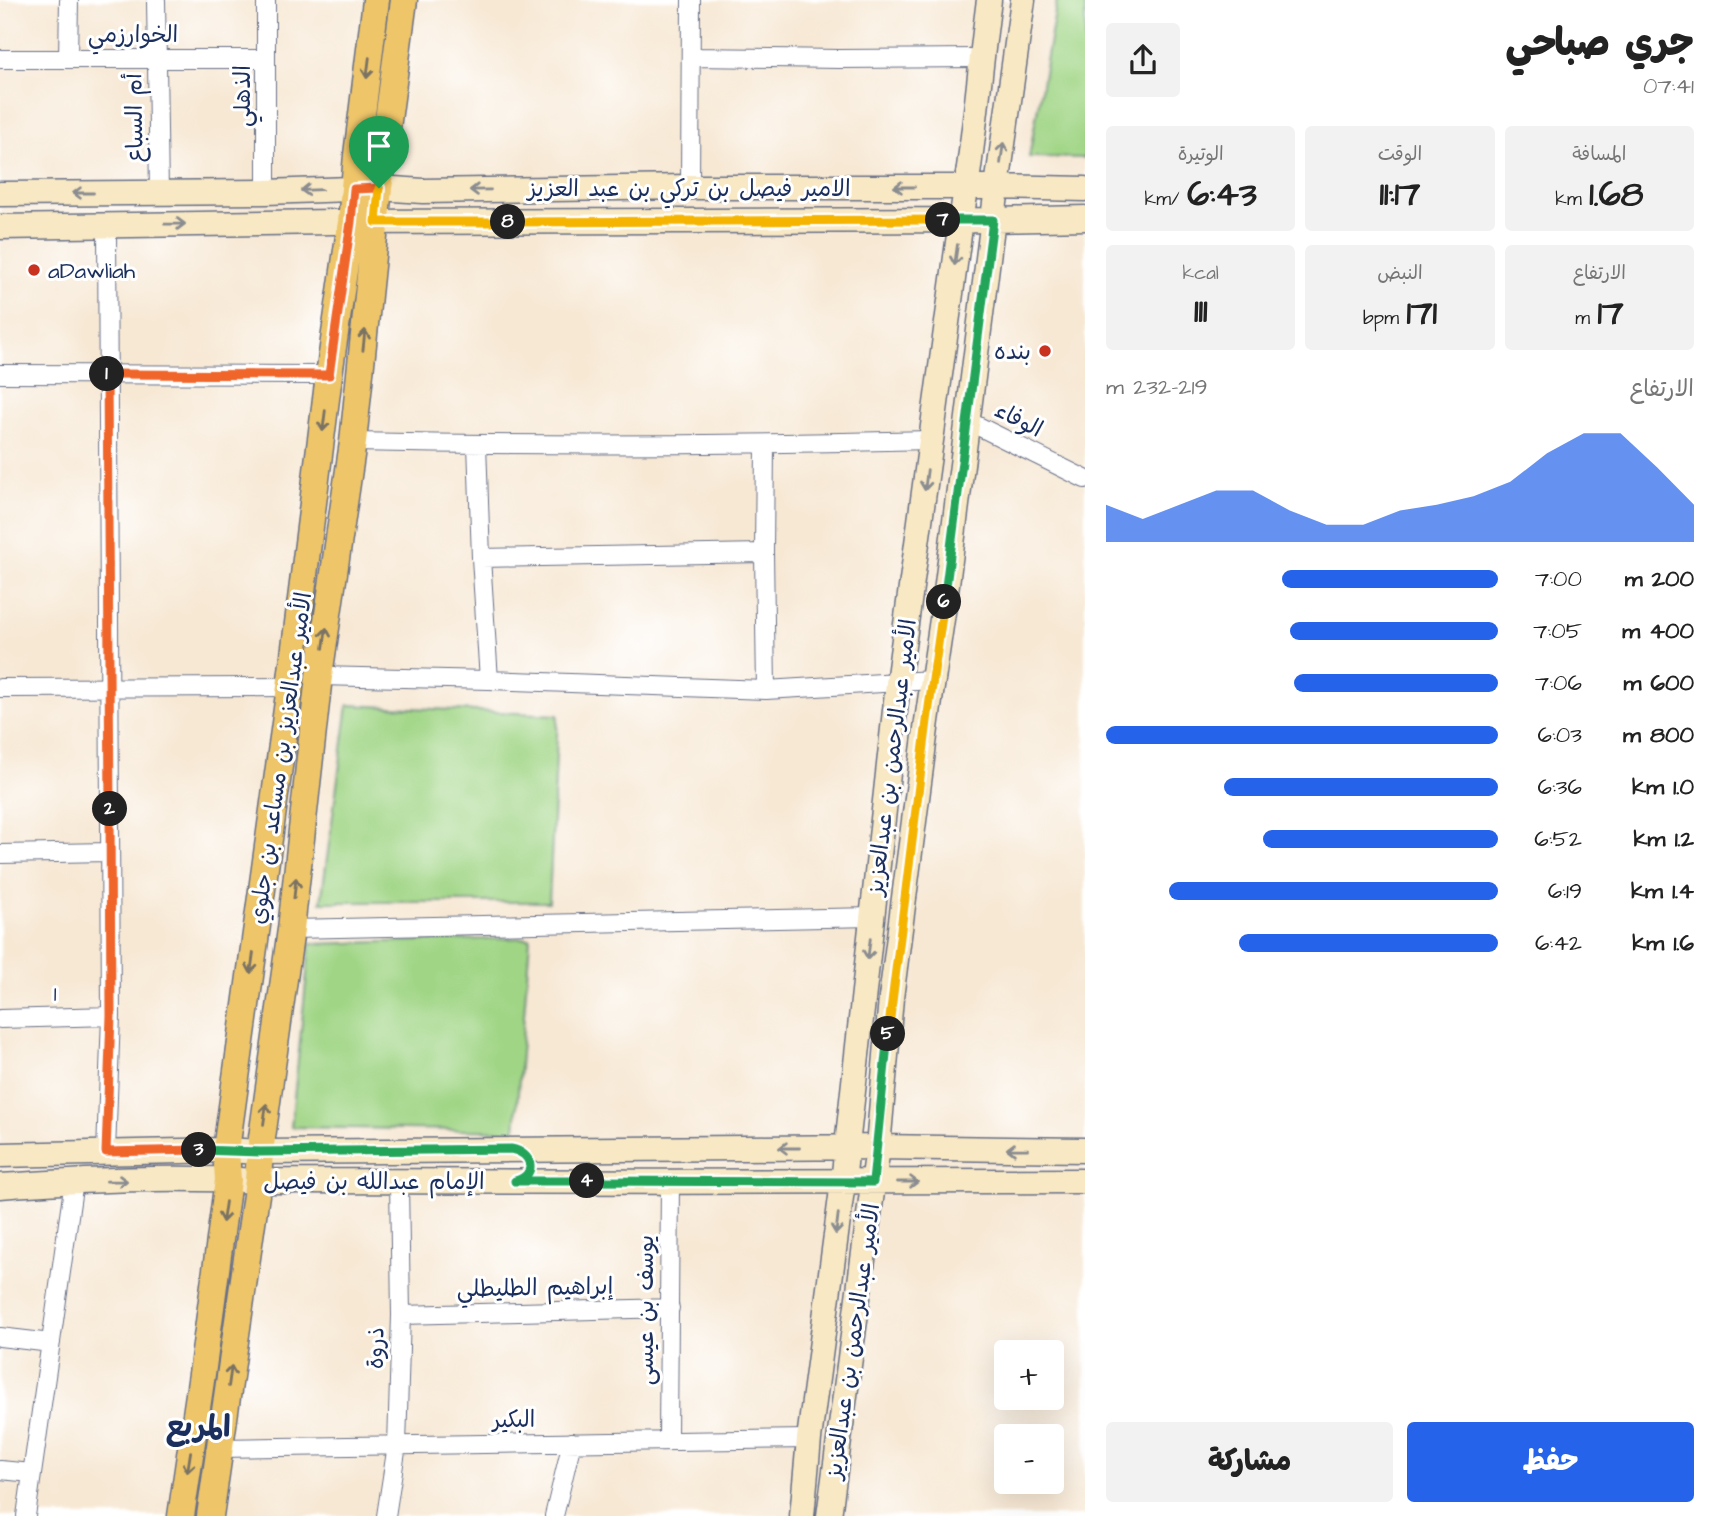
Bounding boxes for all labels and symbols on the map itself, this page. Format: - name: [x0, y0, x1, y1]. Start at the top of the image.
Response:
- street label: الخوارزمي: [88, 19, 178, 55]
- one-way arrow: [361, 56, 374, 79]
- street label: الذهلي: [227, 65, 263, 127]
- street label: أم السباع: [118, 73, 153, 163]
- pin: [349, 116, 409, 188]
- one-way arrow: [995, 142, 1008, 164]
- street label: الامير فيصل بن تركي بن عبد العزيز: [525, 173, 851, 209]
- one-way arrow: [893, 180, 916, 194]
- one-way arrow: [469, 183, 492, 197]
- one-way arrow: [299, 184, 322, 197]
- one-way arrow: [72, 187, 95, 200]
- pin: 7: [926, 202, 960, 238]
- pin: 8: [490, 204, 526, 240]
- one-way arrow: [163, 218, 186, 231]
- one-way arrow: [949, 243, 962, 266]
- place label: aDawliah: [48, 255, 136, 287]
- marker: aDawliah: [26, 262, 42, 278]
- one-way arrow: [358, 329, 371, 351]
- place label: بنده: [994, 336, 1031, 368]
- marker: بنده: [1037, 343, 1053, 359]
- pin: 1: [90, 356, 124, 392]
- street label: الوفاء: [989, 394, 1048, 446]
- one-way arrow: [317, 409, 330, 432]
- one-way arrow: [919, 468, 932, 491]
- pin: 6: [926, 584, 962, 620]
- street label: الأمير عبدالعزيز بن مساعد بن جلوي: [241, 590, 320, 926]
- street label: الأمير عبدالرحمن بن عبدالعزيز: [858, 617, 925, 899]
- one-way arrow: [319, 627, 332, 650]
- pin: 2: [92, 792, 128, 826]
- one-way arrow: [289, 877, 302, 900]
- one-way arrow: [862, 937, 875, 960]
- one-way arrow: [245, 951, 258, 973]
- street label: 1: [53, 978, 57, 1010]
- pin: 5: [870, 1016, 906, 1052]
- one-way arrow: [259, 1103, 272, 1125]
- pin: 3: [182, 1132, 216, 1168]
- one-way arrow: [778, 1141, 801, 1155]
- one-way arrow: [1006, 1142, 1029, 1156]
- pin: 4: [570, 1164, 604, 1198]
- street label: الإمام عبدالله بن فيصل: [263, 1166, 485, 1199]
- one-way arrow: [105, 1174, 128, 1188]
- one-way arrow: [896, 1175, 919, 1189]
- one-way arrow: [217, 1201, 230, 1223]
- street label: الأمير عبدالرحمن بن عبدالعزيز: [817, 1201, 888, 1483]
- one-way arrow: [831, 1212, 844, 1235]
- street label: يوسف بن عيسى: [630, 1235, 662, 1385]
- street label: إبراهيم الطليطلي: [456, 1271, 614, 1309]
- street label: ذروة: [360, 1327, 392, 1369]
- one-way arrow: [224, 1365, 237, 1388]
- street label: البكير: [490, 1404, 536, 1436]
- district label: المربع: [165, 1406, 231, 1448]
- one-way arrow: [182, 1450, 195, 1473]

